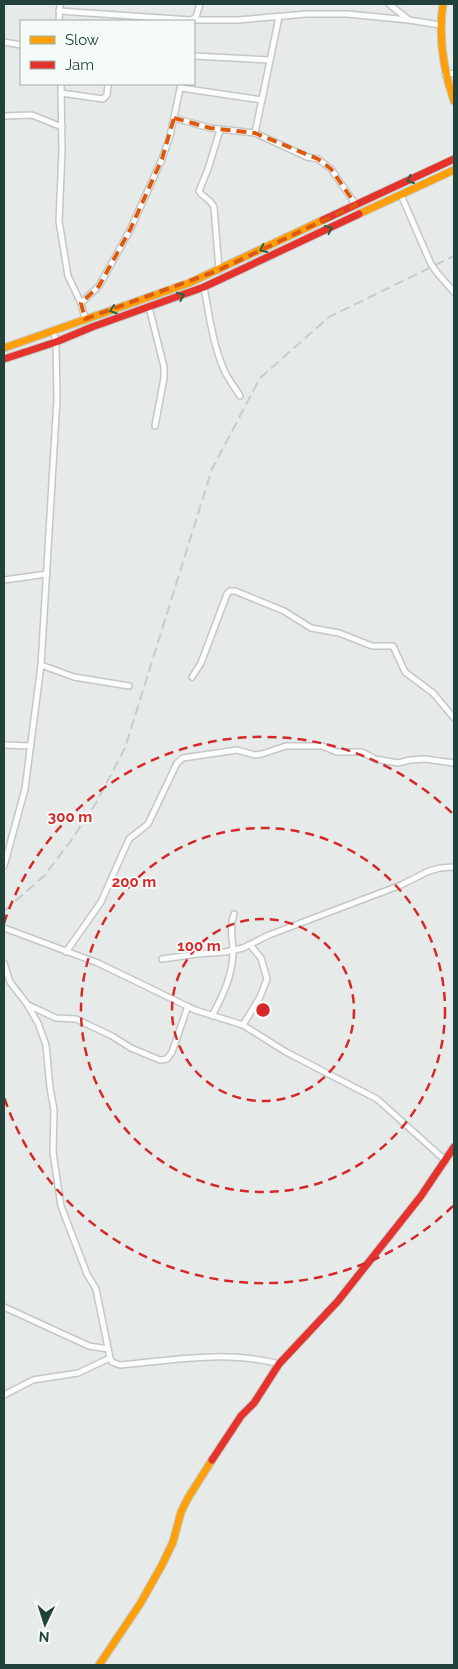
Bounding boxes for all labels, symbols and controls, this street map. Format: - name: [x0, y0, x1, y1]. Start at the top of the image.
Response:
- legend: [20, 20, 195, 85]
- text: Slow: [65, 31, 99, 49]
- text: Jam: [65, 56, 94, 74]
- one-way arrow: [406, 173, 415, 184]
- one-way arrow: [324, 224, 333, 235]
- one-way arrow: [259, 243, 268, 254]
- one-way arrow: [177, 292, 185, 302]
- one-way arrow: [109, 304, 117, 314]
- text: 300 m: [48, 808, 92, 826]
- text: 200 m: [112, 873, 156, 891]
- text: 100 m: [177, 937, 221, 955]
- centre of rings: [254, 1001, 272, 1019]
- north arrow: [20, 1599, 70, 1649]
- text: N: [38, 1629, 50, 1645]

